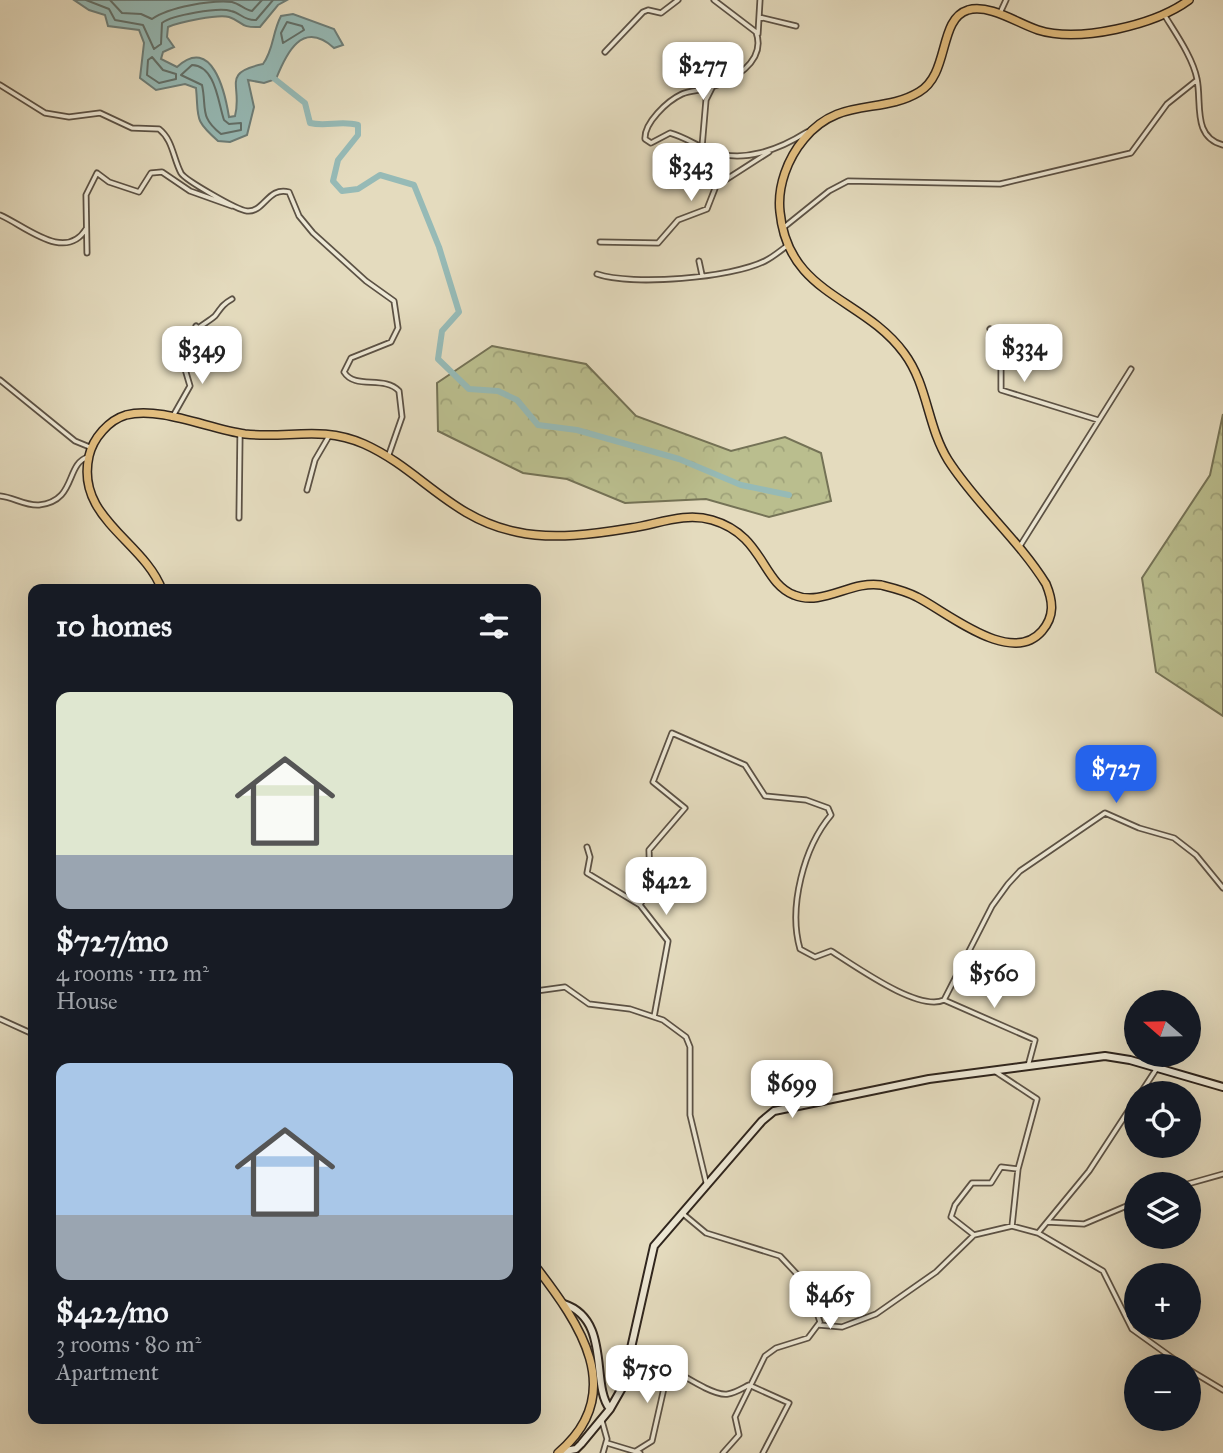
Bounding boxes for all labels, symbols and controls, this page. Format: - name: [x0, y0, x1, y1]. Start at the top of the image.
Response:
- pin: $277: [662, 42, 744, 102]
- text: $277: [678, 51, 728, 79]
- pin: $343: [650, 144, 732, 203]
- text: $343: [668, 152, 714, 180]
- pin: $334: [983, 324, 1065, 384]
- pin: $349: [161, 326, 243, 386]
- text: $334: [1001, 333, 1047, 361]
- text: $349: [178, 335, 226, 363]
- icon: filters: [475, 607, 513, 645]
- text: 10 homes: [56, 608, 172, 644]
- icon: home: [222, 738, 348, 864]
- pin: $727: [1075, 746, 1157, 805]
- text: $727: [1091, 754, 1141, 782]
- pin: $422: [625, 858, 707, 917]
- text: $422: [641, 866, 691, 894]
- text: $727/mo: [56, 923, 168, 959]
- pin: $560: [953, 950, 1035, 1010]
- text: 4 rooms · 112 m²: [56, 959, 209, 987]
- text: $560: [969, 959, 1019, 987]
- text: House: [56, 987, 118, 1015]
- north arrow: [1124, 990, 1200, 1068]
- map controls: [1124, 990, 1201, 1431]
- pin: $699: [751, 1060, 833, 1120]
- text: $699: [767, 1069, 817, 1097]
- button: locate: [1124, 1081, 1201, 1158]
- icon: home: [222, 1109, 348, 1235]
- button: layers: [1124, 1172, 1201, 1249]
- button: +: [1124, 1263, 1201, 1340]
- pin: $465: [789, 1272, 871, 1331]
- text: $465: [805, 1280, 855, 1308]
- text: $422/mo: [56, 1294, 169, 1330]
- text: 3 rooms · 80 m²: [56, 1330, 201, 1358]
- pin: $750: [606, 1346, 688, 1405]
- text: $750: [622, 1354, 672, 1382]
- button: −: [1124, 1354, 1201, 1431]
- text: Apartment: [56, 1358, 159, 1386]

